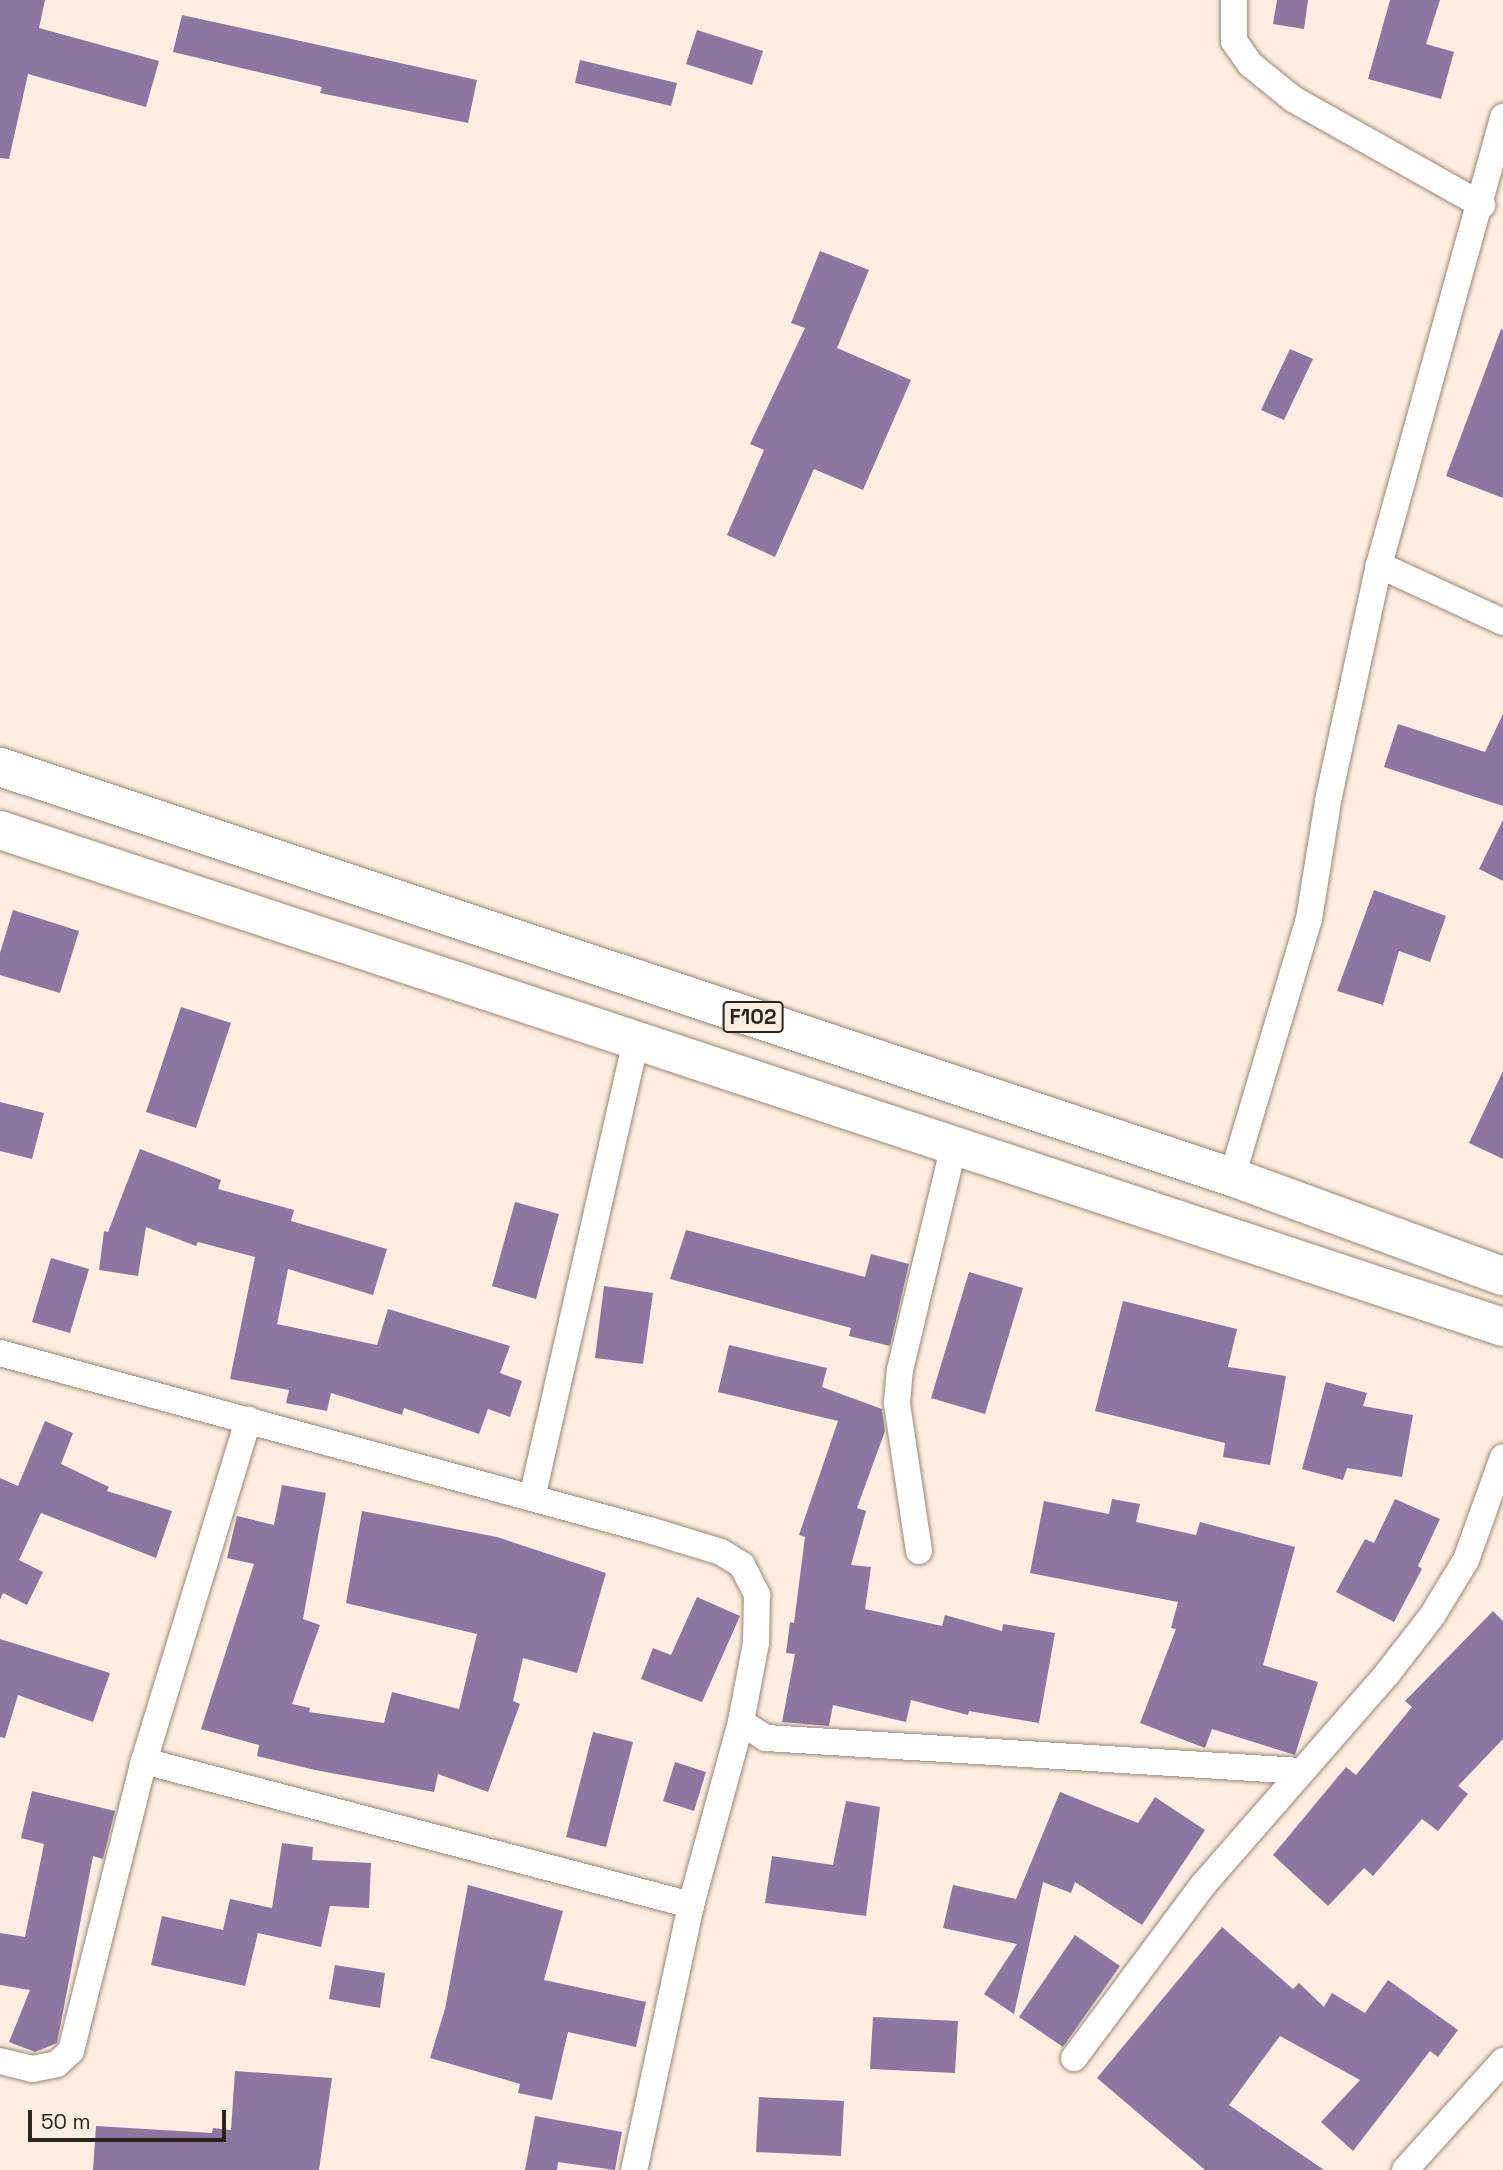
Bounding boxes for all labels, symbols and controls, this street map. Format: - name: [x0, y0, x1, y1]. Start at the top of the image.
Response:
- road number: F102: [722, 1000, 784, 1034]
- scale bar: [32, 2096, 229, 2140]
- text: 50 m: [41, 2108, 91, 2135]

